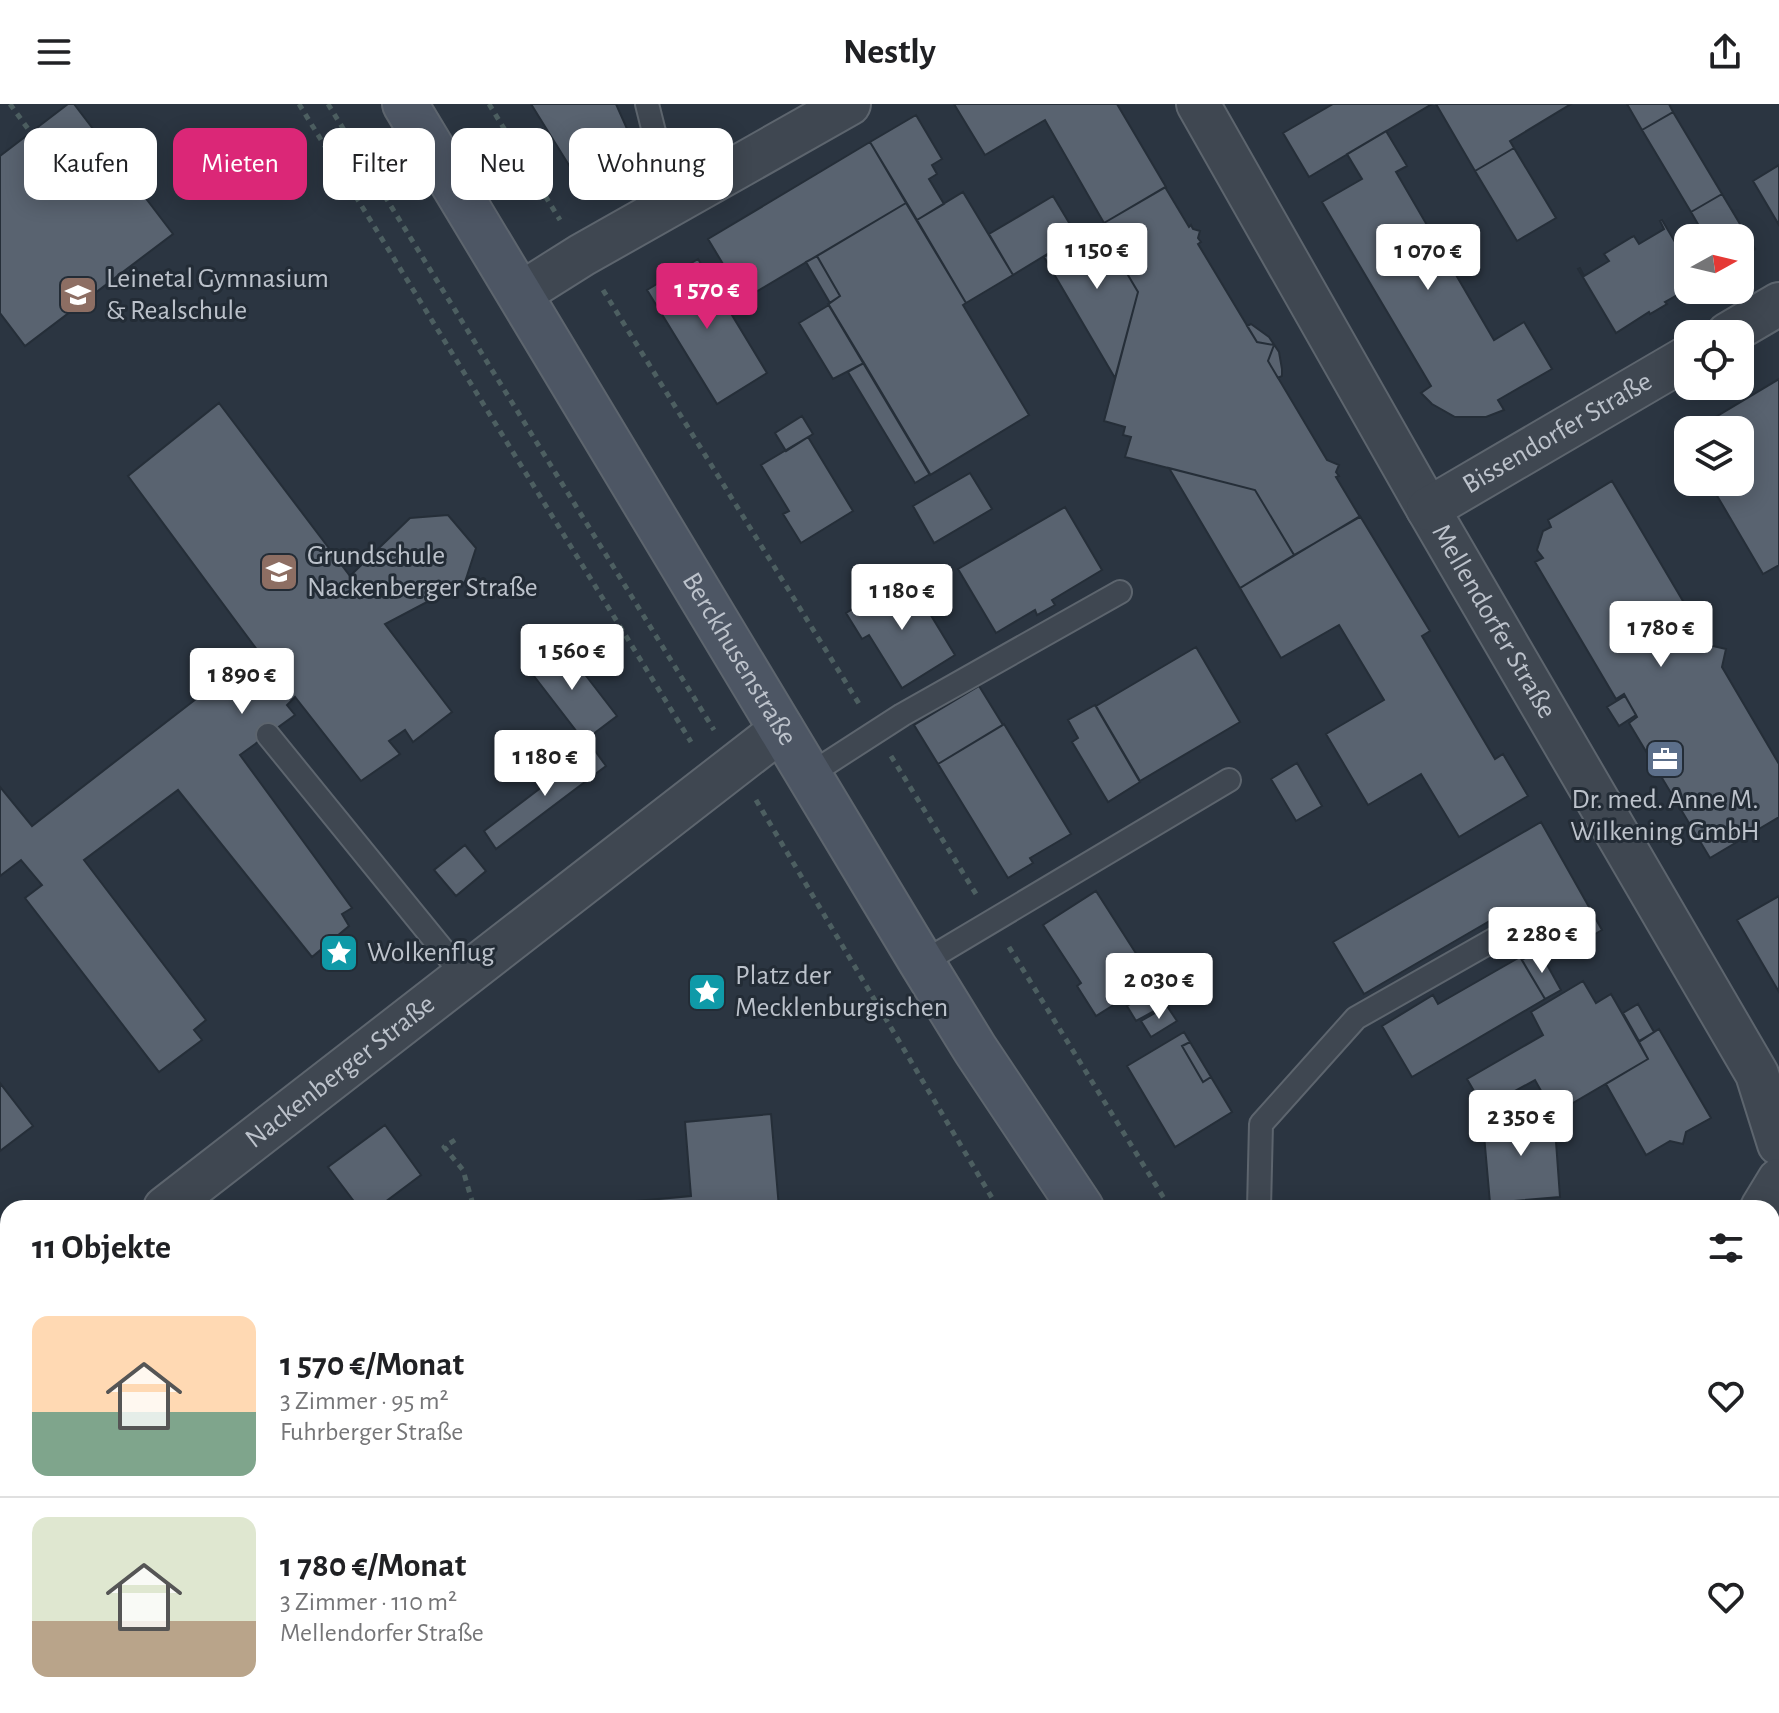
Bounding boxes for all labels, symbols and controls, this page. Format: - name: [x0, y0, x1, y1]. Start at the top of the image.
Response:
- icon: menu: [32, 30, 76, 74]
- icon: share: [1703, 30, 1747, 74]
- text: Nestly: [843, 34, 936, 70]
- chip: Kaufen: [24, 128, 157, 200]
- chip: Mieten: [173, 128, 307, 200]
- chip: Filter: [323, 128, 435, 200]
- chip: Neu: [451, 128, 553, 200]
- chip: Wohnung: [569, 128, 733, 200]
- pin: 1 150 €: [1023, 223, 1171, 291]
- pin: 1 070 €: [1354, 224, 1502, 292]
- north arrow: [1674, 224, 1754, 304]
- map controls: [1674, 224, 1754, 496]
- text: 1 150 €: [1065, 236, 1129, 262]
- text: 1 070 €: [1394, 237, 1462, 263]
- pin: 1 570 €: [633, 263, 781, 331]
- place label: Leinetal Gymnasium & Realschule: [106, 265, 329, 325]
- school or university icon: Leinetal Gymnasium & Realschule: [57, 274, 99, 316]
- text: 1 570 €: [674, 276, 740, 302]
- button: locate: [1674, 320, 1754, 400]
- street label: Bissendorfer Straße: [1458, 367, 1657, 499]
- button: layers: [1674, 416, 1754, 496]
- street label: Mellendorfer Straße: [1426, 520, 1561, 723]
- place label: Grundschule Nackenberger Straße: [307, 542, 538, 602]
- school or university icon: Grundschule Nackenberger Straße: [258, 551, 300, 593]
- pin: 1 180 €: [828, 564, 976, 632]
- street label: Berckhusenstraße: [677, 568, 802, 751]
- text: 1 180 €: [869, 577, 935, 603]
- pin: 1 780 €: [1587, 601, 1735, 669]
- text: 1 780 €: [1628, 614, 1694, 640]
- pin: 1 560 €: [498, 624, 646, 692]
- text: 1 560 €: [539, 637, 605, 663]
- pin: 1 890 €: [168, 648, 316, 716]
- text: 1 890 €: [208, 661, 276, 687]
- pin: 1 180 €: [471, 730, 619, 798]
- office icon: Dr. med. Anne M. Wilkening GmbH: [1644, 738, 1686, 780]
- text: 1 180 €: [512, 743, 578, 769]
- place label: Dr. med. Anne M. Wilkening GmbH: [1570, 786, 1760, 846]
- pin: 2 280 €: [1468, 907, 1616, 975]
- text: 2 280 €: [1507, 920, 1577, 946]
- place icon: Wolkenflug: [318, 932, 360, 974]
- place label: Wolkenflug: [367, 939, 495, 967]
- pin: 2 030 €: [1085, 953, 1233, 1021]
- place label: Platz der Mecklenburgischen: [735, 962, 948, 1022]
- text: 2 030 €: [1124, 966, 1194, 992]
- place icon: Platz der Mecklenburgischen: [686, 971, 728, 1013]
- street label: Nackenberger Straße: [241, 990, 440, 1154]
- pin: 2 350 €: [1447, 1090, 1595, 1158]
- text: 2 350 €: [1487, 1103, 1555, 1129]
- icon: filters: [1704, 1226, 1748, 1270]
- text: 11 Objekte: [32, 1231, 171, 1265]
- icon: home: [96, 1348, 192, 1444]
- text: 1 570 €/Monat: [280, 1348, 464, 1382]
- icon: heart: [1704, 1374, 1748, 1418]
- text: 3 Zimmer · 95 m²: [280, 1388, 449, 1414]
- text: Fuhrberger Straße: [280, 1419, 463, 1445]
- icon: home: [96, 1549, 192, 1645]
- text: 1 780 €/Monat: [280, 1549, 466, 1583]
- icon: heart: [1704, 1575, 1748, 1619]
- text: 3 Zimmer · 110 m²: [280, 1589, 457, 1615]
- text: Mellendorfer Straße: [280, 1620, 484, 1646]

